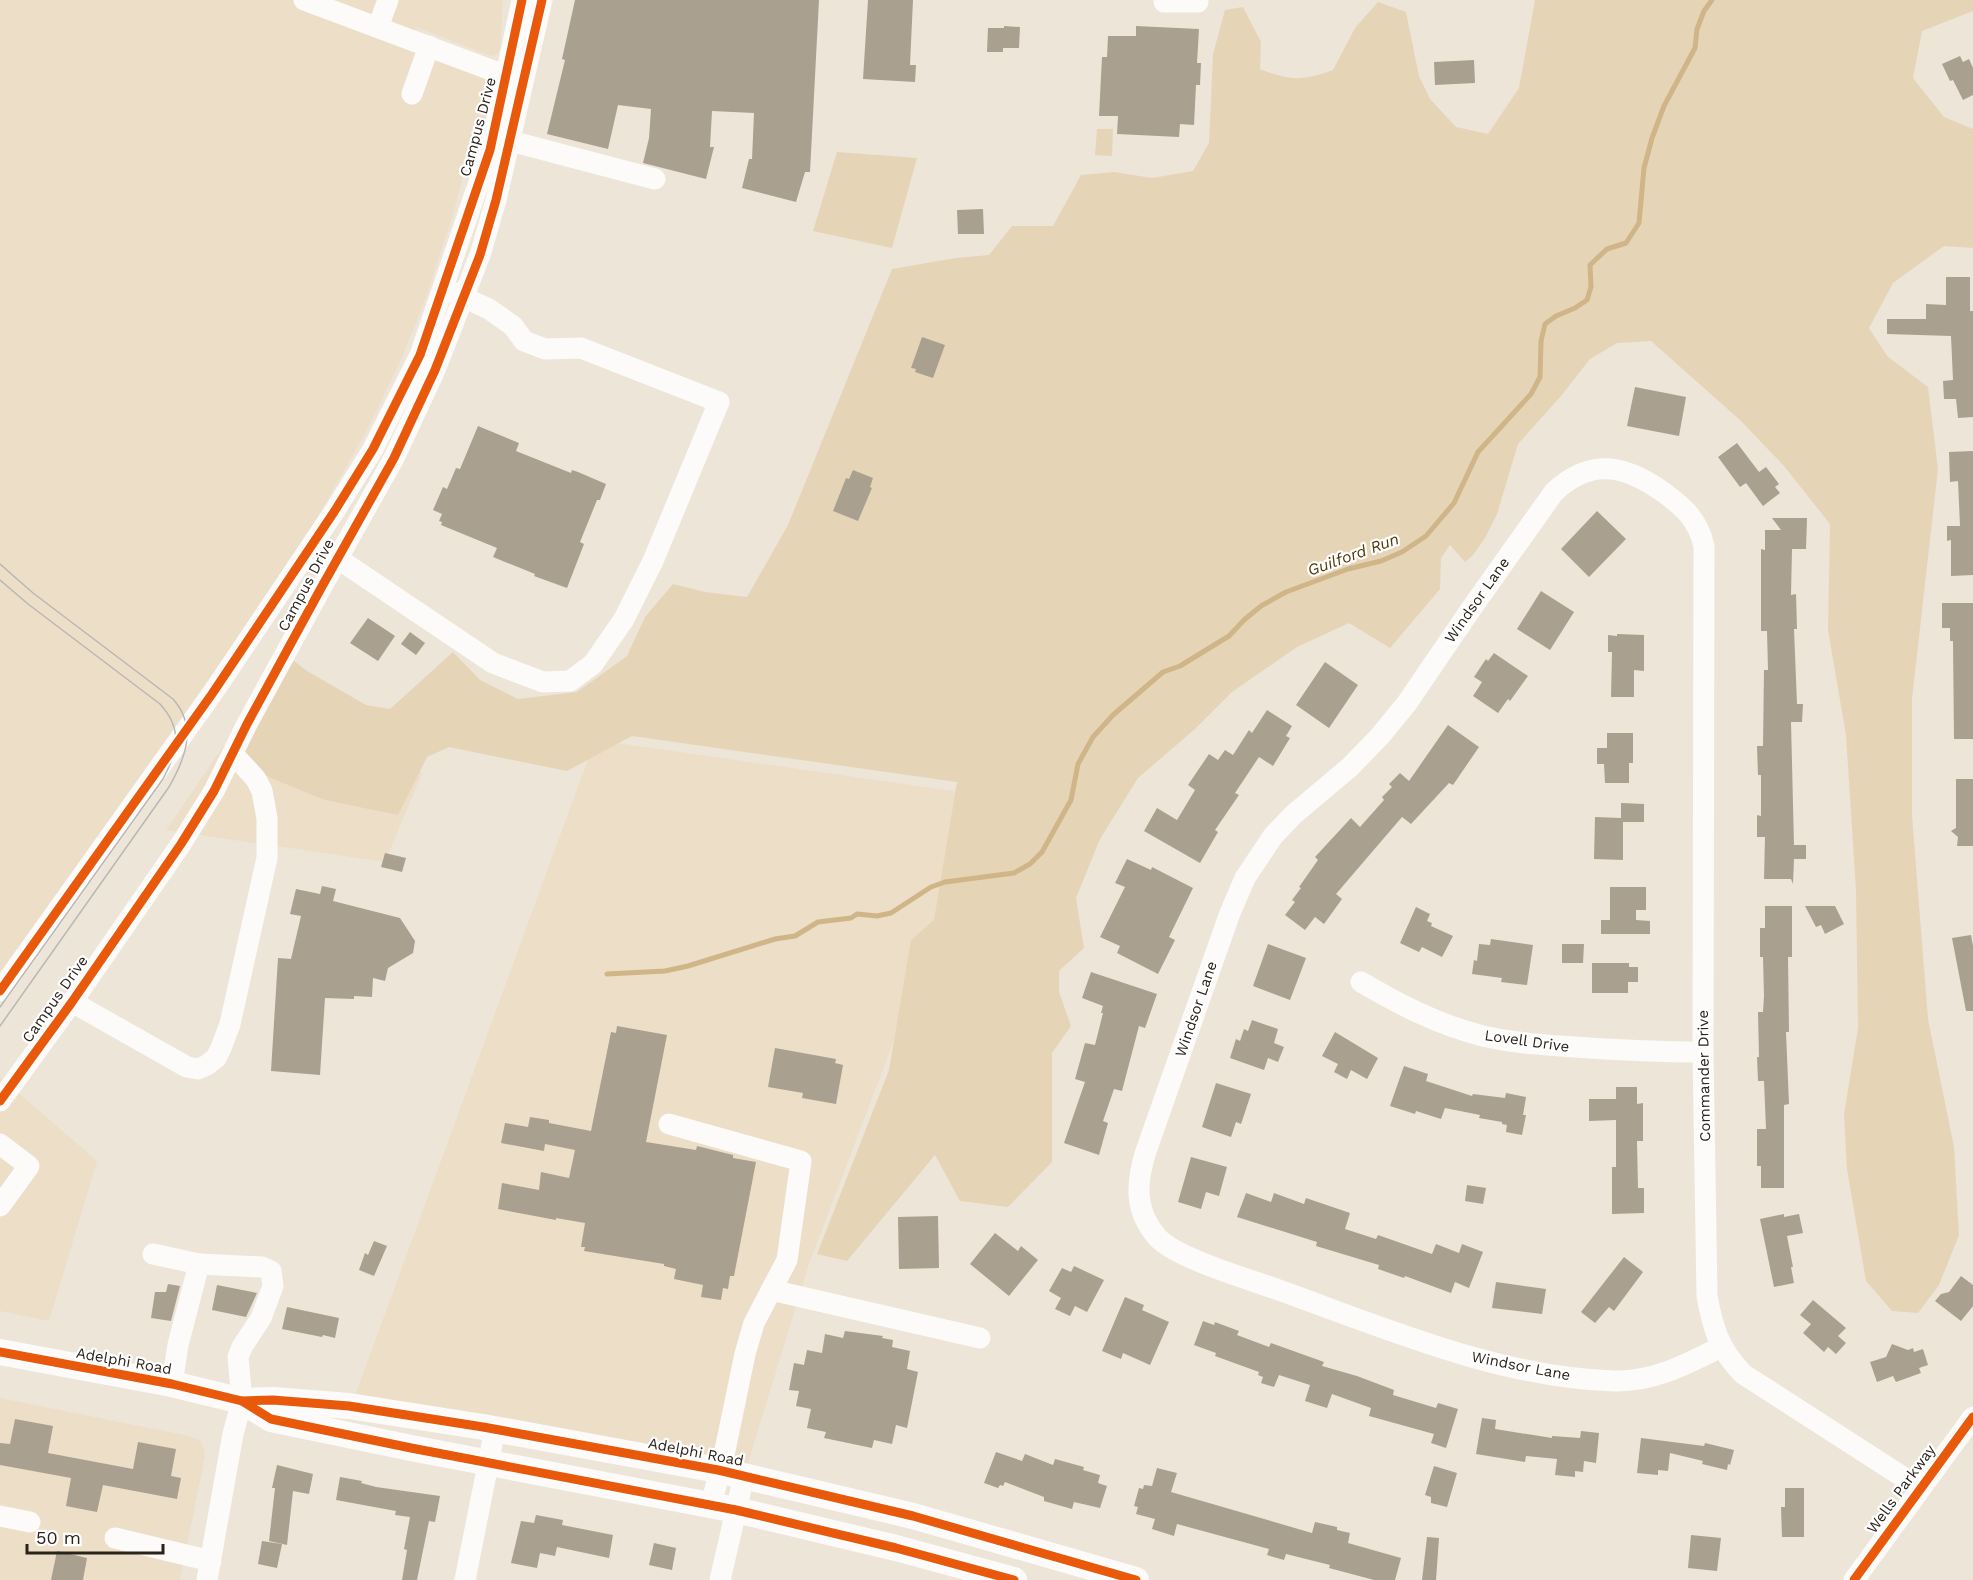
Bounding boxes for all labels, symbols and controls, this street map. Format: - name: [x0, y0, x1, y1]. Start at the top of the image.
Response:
- street label: Campus Drive: [456, 75, 500, 179]
- water label: Guilford Run: [1305, 529, 1401, 580]
- street label: Campus Drive: [274, 536, 338, 634]
- street label: Windsor Lane: [1441, 554, 1513, 646]
- street label: Campus Drive: [18, 952, 92, 1046]
- street label: Windsor Lane: [1171, 959, 1221, 1059]
- street label: Commander Drive: [1694, 1010, 1714, 1142]
- street label: Lovell Drive: [1484, 1026, 1570, 1056]
- street label: Adelphi Road: [75, 1344, 173, 1378]
- street label: Windsor Lane: [1470, 1348, 1572, 1384]
- street label: Adelphi Road: [647, 1434, 745, 1470]
- street label: Wells Parkway: [1863, 1441, 1939, 1537]
- scale bar: [27, 1517, 164, 1555]
- text: 50 m: [36, 1527, 81, 1548]

